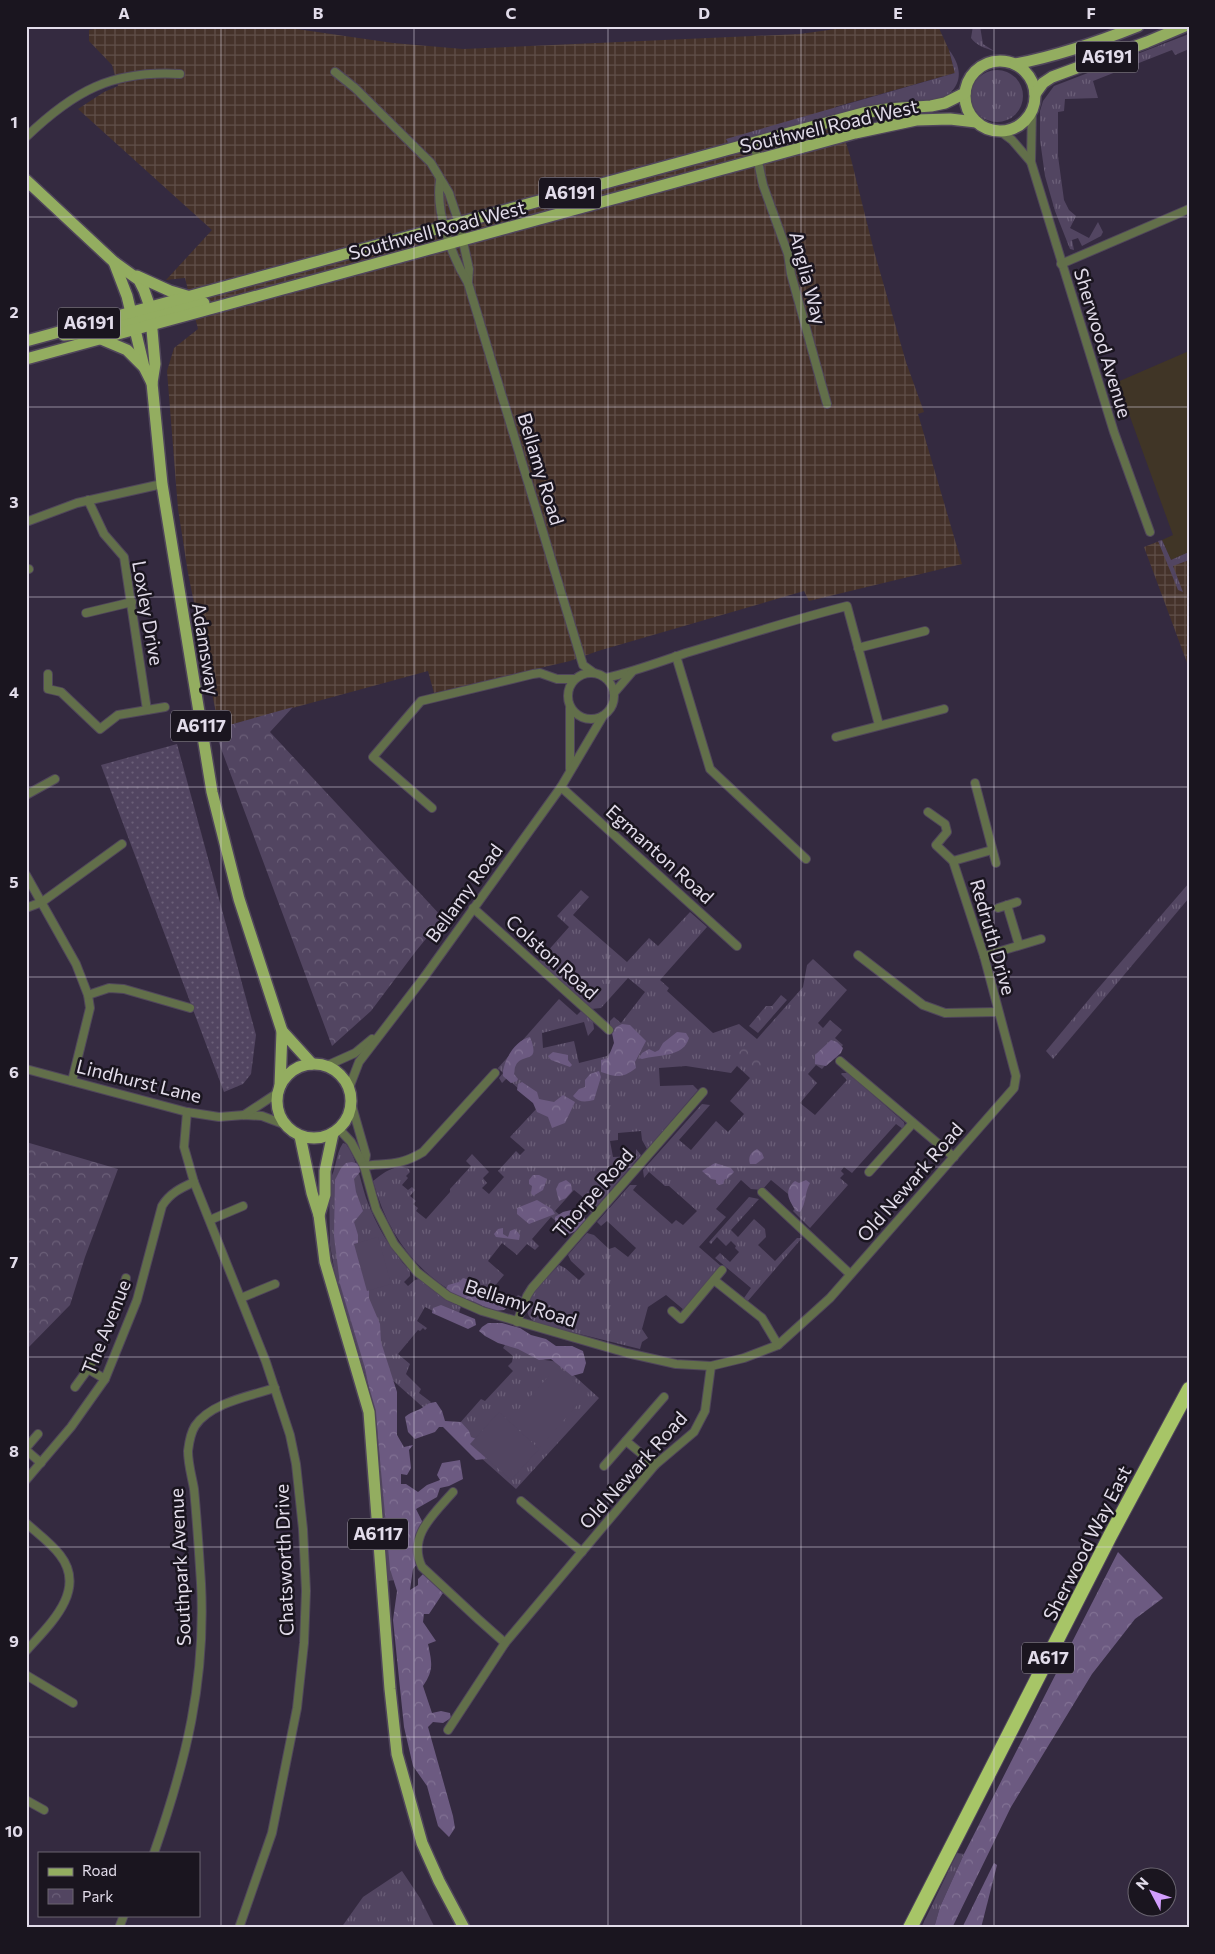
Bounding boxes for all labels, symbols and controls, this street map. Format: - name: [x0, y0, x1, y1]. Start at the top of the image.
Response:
- text: A: [118, 3, 130, 22]
- text: B: [313, 3, 324, 22]
- text: C: [506, 3, 517, 22]
- text: D: [698, 3, 710, 22]
- text: E: [893, 3, 903, 22]
- text: F: [1086, 3, 1096, 22]
- road number: A6191: [1076, 42, 1138, 72]
- street label: Southwell Road West: [738, 94, 920, 157]
- text: 1: [10, 112, 18, 131]
- road number: A6191: [539, 178, 601, 208]
- street label: Southwell Road West: [346, 195, 528, 264]
- street label: Anglia Way: [785, 229, 832, 327]
- street label: Sherwood Avenue: [1070, 265, 1137, 420]
- text: 2: [9, 302, 19, 321]
- road number: A6191: [58, 307, 120, 338]
- street label: Bellamy Road: [514, 410, 569, 528]
- text: 3: [9, 492, 19, 511]
- street label: Loxley Drive: [128, 559, 169, 667]
- street label: Adamsway: [188, 601, 225, 697]
- text: 4: [9, 682, 19, 701]
- road number: A6117: [171, 710, 231, 741]
- street label: Egmanton Road: [602, 799, 719, 908]
- street label: Bellamy Road: [420, 839, 507, 946]
- text: 5: [9, 872, 19, 891]
- street label: Redruth Drive: [966, 876, 1021, 997]
- street label: Colston Road: [502, 909, 603, 1004]
- street label: Lindhurst Lane: [74, 1054, 204, 1107]
- text: 6: [9, 1062, 19, 1081]
- street label: Old Newark Road: [852, 1118, 967, 1246]
- street label: Thorpe Road: [547, 1143, 638, 1242]
- text: 7: [10, 1252, 19, 1271]
- street label: Bellamy Road: [462, 1274, 580, 1331]
- street label: The Avenue: [76, 1276, 135, 1378]
- street label: Old Newark Road: [574, 1406, 691, 1533]
- text: 8: [9, 1441, 19, 1460]
- street label: Sherwood Way East: [1037, 1461, 1136, 1624]
- street label: Chatsworth Drive: [269, 1484, 298, 1636]
- street label: Southpark Avenue: [164, 1488, 195, 1646]
- road number: A6117: [348, 1518, 408, 1550]
- text: 9: [9, 1631, 19, 1650]
- road number: A617: [1022, 1642, 1074, 1674]
- text: 10: [5, 1821, 23, 1840]
- legend: [38, 1852, 200, 1916]
- text: Road: [82, 1861, 117, 1879]
- north arrow: [1128, 1866, 1178, 1916]
- text: N: [1132, 1874, 1152, 1893]
- text: Park: [82, 1887, 113, 1905]

